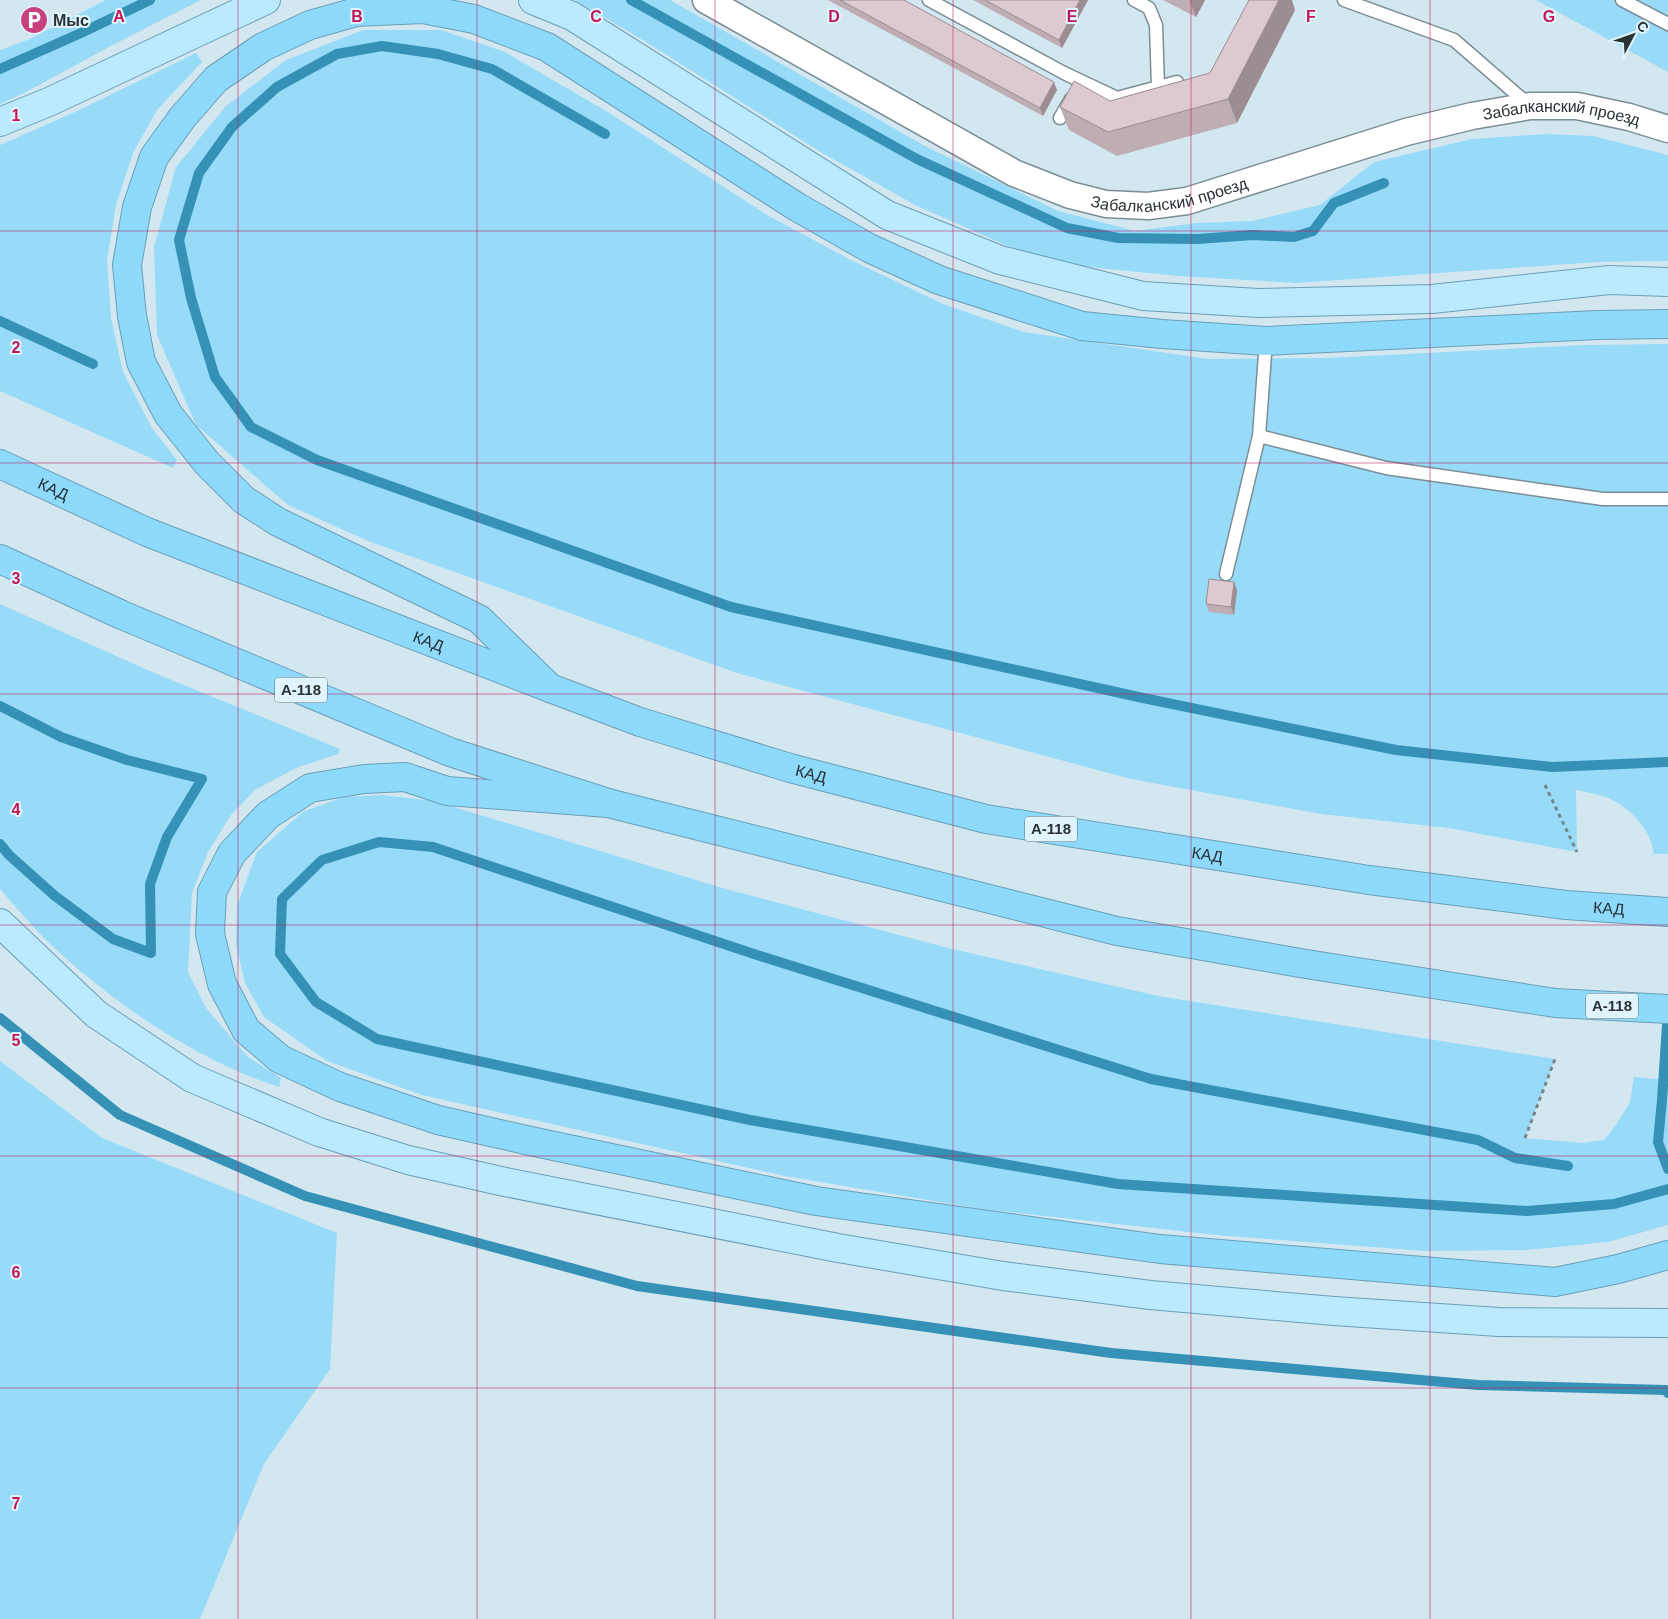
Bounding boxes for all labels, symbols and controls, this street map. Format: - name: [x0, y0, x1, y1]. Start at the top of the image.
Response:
- parking icon: Мыс: [19, 5, 49, 35]
- text: A: [113, 8, 125, 25]
- text: B: [351, 8, 363, 25]
- text: C: [590, 8, 602, 25]
- text: D: [828, 8, 840, 25]
- text: E: [1067, 8, 1078, 25]
- text: F: [1306, 8, 1316, 25]
- text: G: [1543, 8, 1555, 25]
- north arrow: [1608, 10, 1658, 60]
- place label: Мыс: [53, 12, 89, 29]
- text: С: [1633, 17, 1652, 36]
- street label: Забалканский проезд: [1481, 98, 1643, 129]
- text: 1: [12, 107, 21, 124]
- street label: Забалканский проезд: [1089, 174, 1250, 215]
- text: 2: [12, 339, 21, 356]
- street label: КАД: [36, 475, 71, 504]
- text: 3: [12, 570, 21, 587]
- street label: КАД: [411, 628, 446, 655]
- road number: А-118: [275, 678, 327, 702]
- street label: КАД: [794, 762, 828, 786]
- text: 4: [12, 801, 21, 818]
- road number: А-118: [1025, 816, 1077, 842]
- street label: КАД: [1191, 844, 1224, 866]
- street label: КАД: [1592, 899, 1625, 918]
- road number: А-118: [1586, 994, 1638, 1018]
- text: 5: [12, 1032, 21, 1049]
- text: 6: [12, 1264, 21, 1281]
- text: 7: [12, 1495, 21, 1512]

